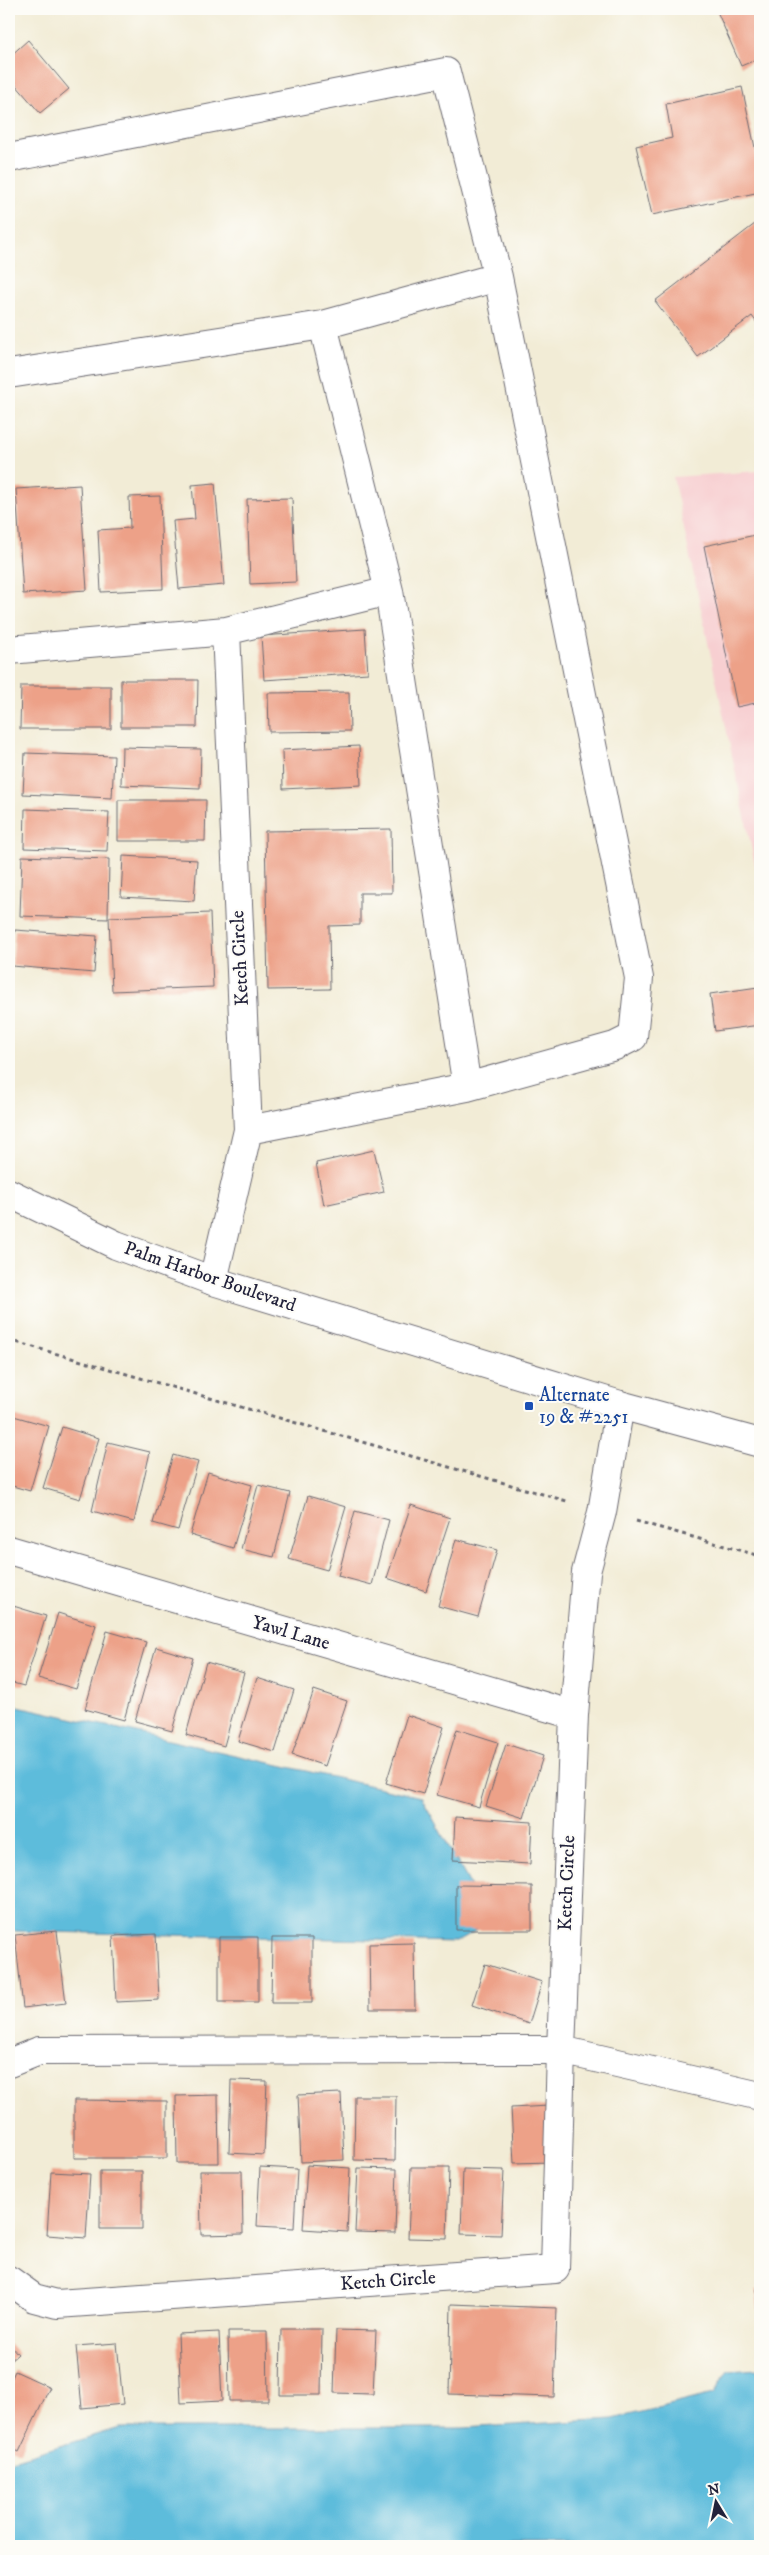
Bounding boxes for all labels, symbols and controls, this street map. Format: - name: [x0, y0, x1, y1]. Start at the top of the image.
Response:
- street label: Ketch Circle: [226, 910, 254, 1006]
- street label: Palm Harbor Boulevard: [121, 1237, 299, 1317]
- place label: Alternate 19 & #2251: [539, 1384, 628, 1429]
- marker: Alternate 19 & #2251: [523, 1400, 535, 1412]
- street label: Yawl Lane: [249, 1611, 333, 1655]
- street label: Ketch Circle: [554, 1835, 580, 1931]
- street label: Ketch Circle: [340, 2266, 437, 2296]
- north arrow: [692, 2478, 742, 2528]
- text: N: [707, 2480, 722, 2500]

